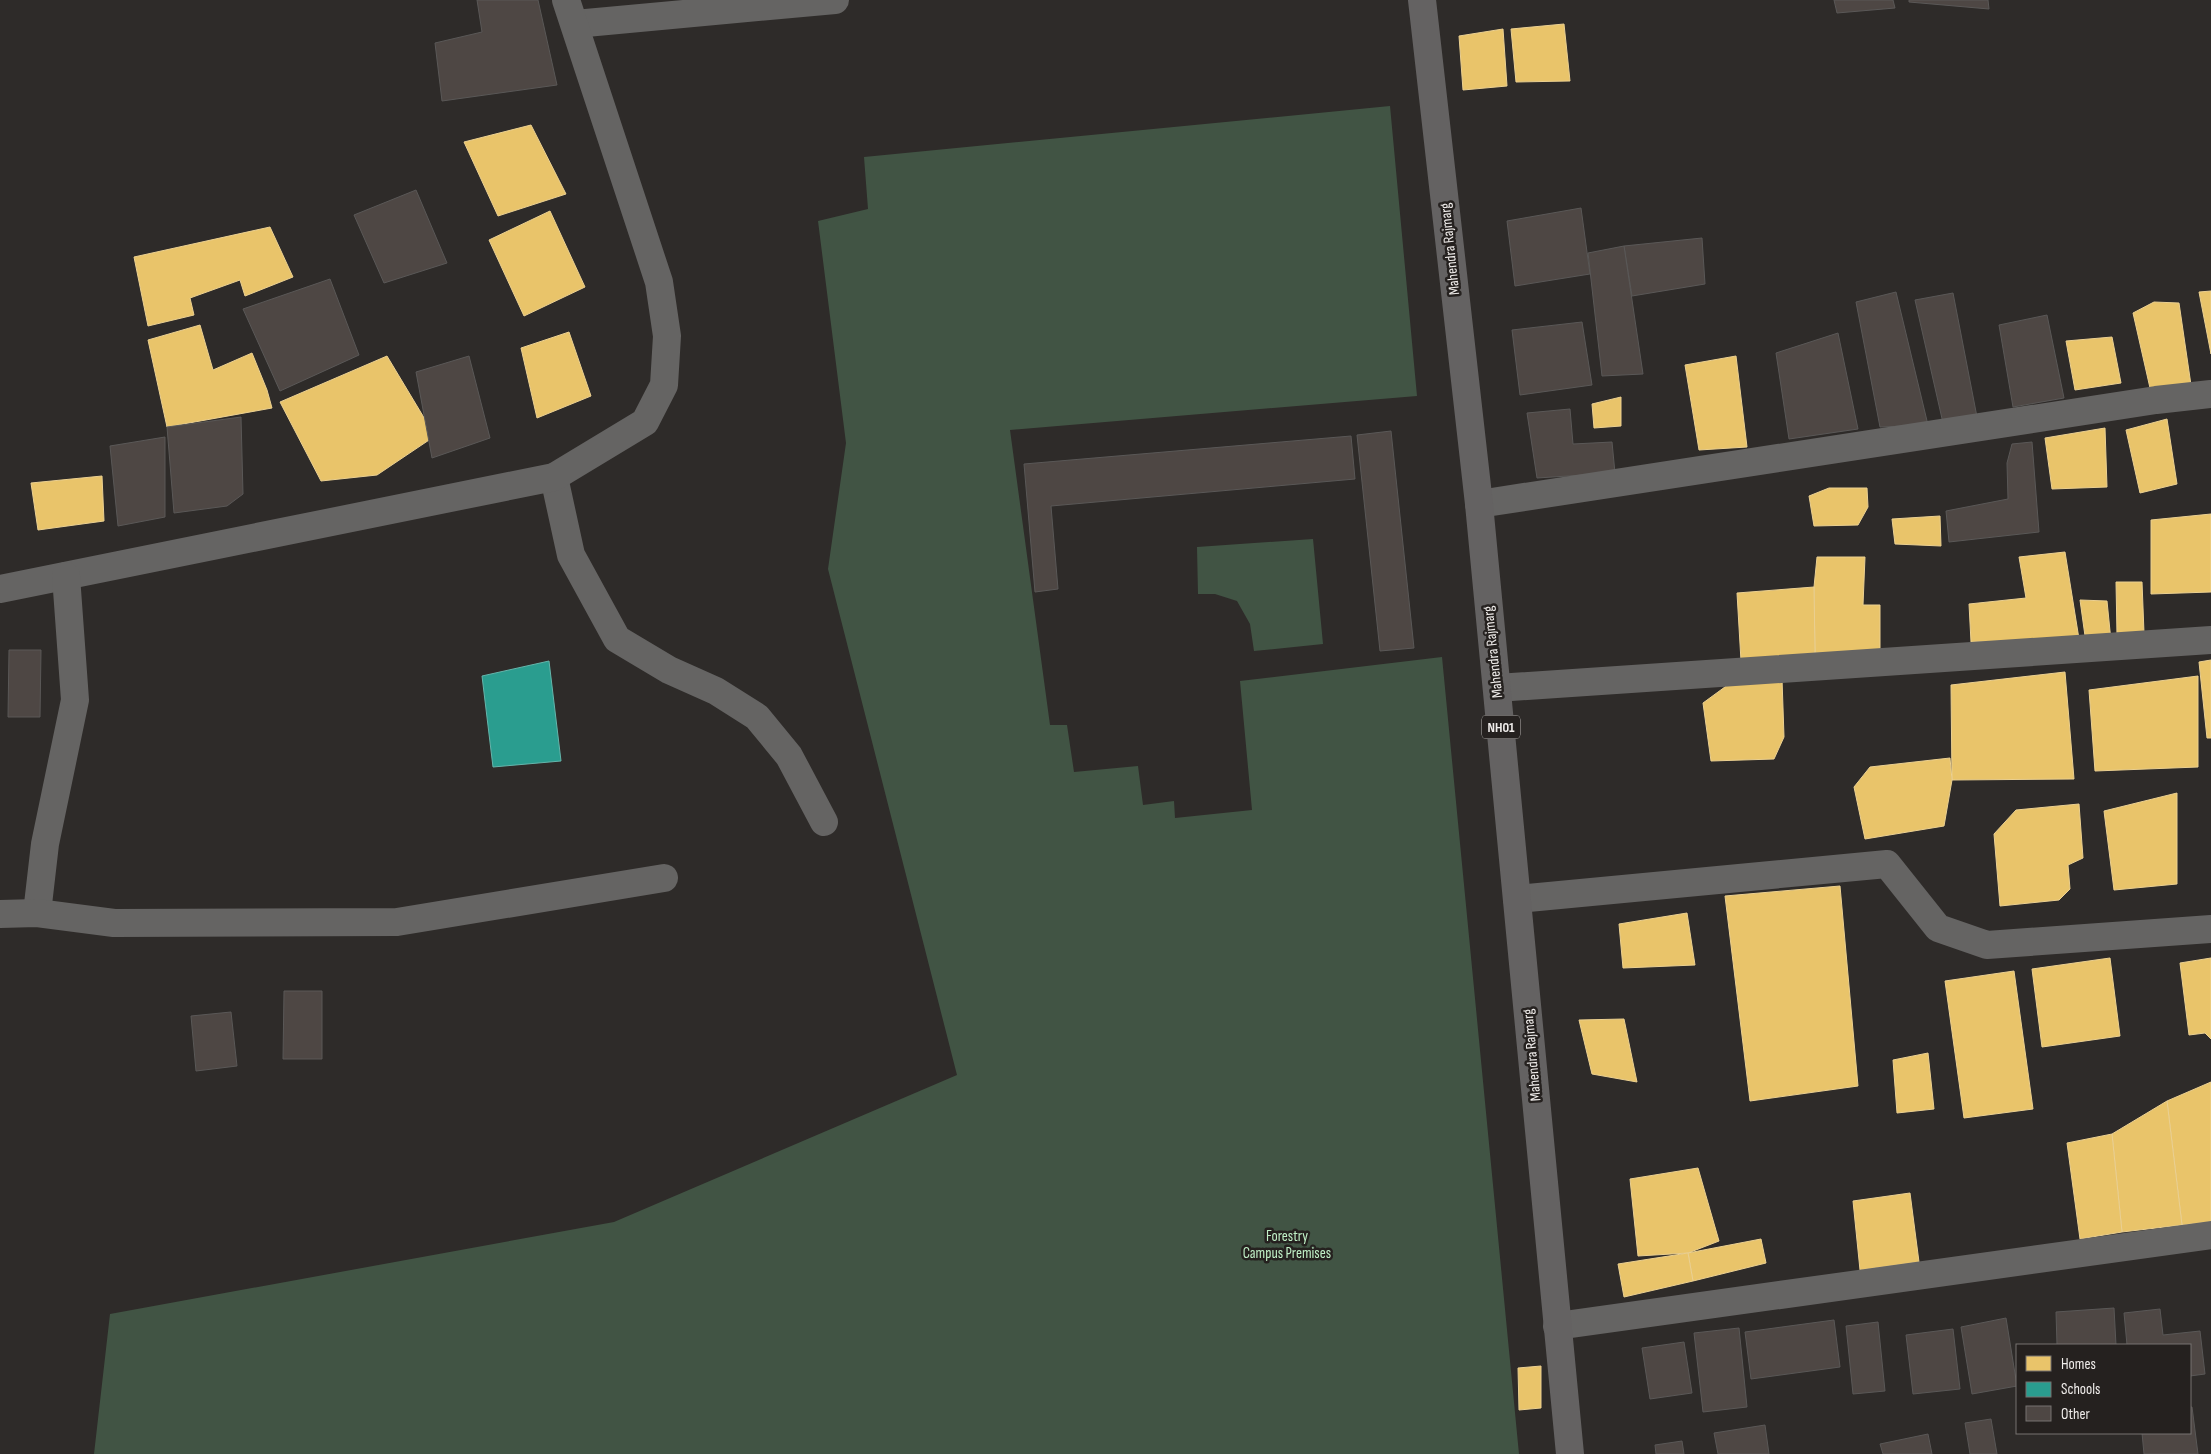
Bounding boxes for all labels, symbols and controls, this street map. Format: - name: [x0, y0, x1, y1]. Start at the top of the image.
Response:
- street label: Mahendra Rajmarg: [1436, 202, 1464, 296]
- street label: Mahendra Rajmarg: [1479, 605, 1507, 699]
- road number: NH01: [1482, 716, 1520, 739]
- street label: Mahendra Rajmarg: [1519, 1008, 1545, 1102]
- park label: Forestry Campus Premises: [1243, 1227, 1331, 1263]
- legend: [2016, 1344, 2191, 1434]
- text: Homes: [2061, 1355, 2096, 1374]
- text: Schools: [2061, 1380, 2100, 1399]
- text: Other: [2061, 1405, 2090, 1424]

